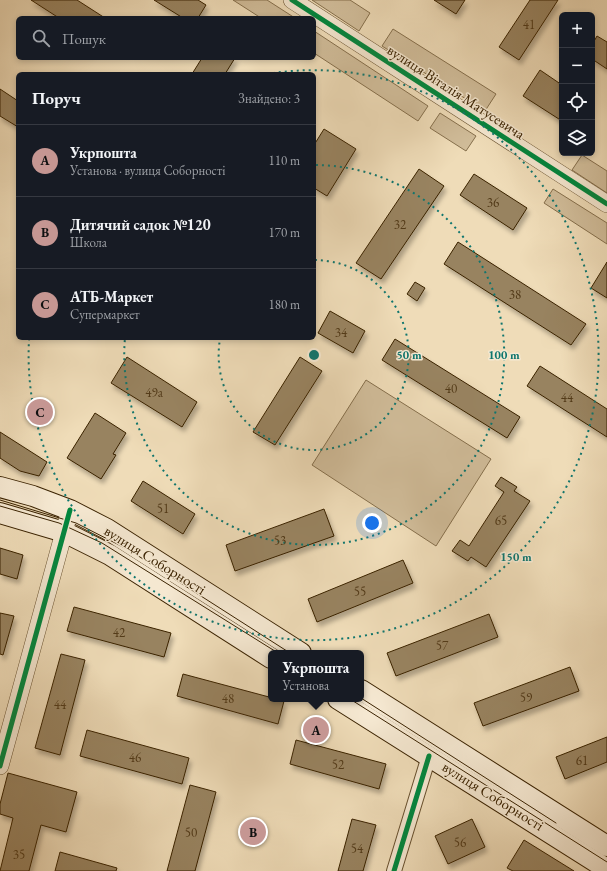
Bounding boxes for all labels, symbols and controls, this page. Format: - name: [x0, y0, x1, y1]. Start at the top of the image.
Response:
- map controls: [559, 12, 595, 156]
- button: +: [559, 12, 595, 48]
- search box: [16, 16, 316, 60]
- house number: 41: [523, 16, 535, 33]
- icon: search: [30, 27, 52, 49]
- text: Пошук: [62, 29, 106, 48]
- street label: вулиця Віталія Матусевича: [384, 40, 529, 143]
- button: −: [559, 48, 595, 84]
- button: locate: [559, 84, 595, 120]
- text: Поруч: [32, 87, 81, 109]
- text: Знайдено: 3: [238, 90, 300, 107]
- button: layers: [559, 120, 595, 156]
- text: Укрпошта: [70, 143, 137, 162]
- text: A: [40, 152, 50, 169]
- text: 110 m: [269, 152, 300, 169]
- text: Установа · вулиця Соборності: [70, 162, 225, 179]
- house number: 36: [487, 194, 499, 211]
- text: Дитячий садок №120: [70, 215, 211, 234]
- house number: 32: [394, 216, 407, 233]
- text: B: [41, 224, 49, 241]
- text: 170 m: [269, 224, 300, 241]
- text: Школа: [70, 234, 107, 251]
- house number: 38: [509, 286, 521, 303]
- text: АТБ-Маркет: [70, 287, 153, 306]
- text: C: [40, 296, 50, 313]
- text: 180 m: [269, 296, 300, 313]
- text: Супермаркет: [70, 306, 140, 323]
- house number: 34: [335, 324, 348, 341]
- text: 50 m: [396, 347, 422, 363]
- text: 100 m: [488, 347, 520, 363]
- centre of rings: [307, 348, 321, 362]
- house number: 40: [445, 380, 457, 397]
- house number: 49а: [145, 384, 164, 401]
- house number: 44: [561, 389, 574, 406]
- pin: C: [27, 397, 53, 427]
- house number: 51: [157, 500, 169, 517]
- house number: 65: [495, 512, 507, 529]
- your location: [362, 513, 382, 533]
- street label: вулиця Соборності: [101, 521, 210, 599]
- house number: 53: [274, 532, 286, 549]
- text: 150 m: [500, 549, 532, 565]
- house number: 55: [354, 583, 366, 600]
- house number: 42: [113, 624, 126, 641]
- house number: 57: [436, 637, 449, 654]
- popup: [268, 650, 364, 702]
- text: Укрпошта: [283, 658, 349, 677]
- text: Установа: [283, 677, 329, 694]
- house number: 59: [520, 689, 533, 706]
- house number: 48: [222, 690, 234, 707]
- house number: 44: [54, 696, 67, 713]
- pin: A: [303, 715, 329, 745]
- house number: 46: [129, 749, 141, 766]
- house number: 61: [576, 752, 588, 769]
- house number: 52: [332, 756, 345, 773]
- street label: вулиця Соборності: [439, 757, 548, 835]
- pin: B: [240, 817, 266, 847]
- house number: 50: [185, 824, 197, 841]
- house number: 56: [454, 834, 466, 851]
- house number: 54: [351, 840, 364, 857]
- house number: 35: [13, 846, 25, 863]

